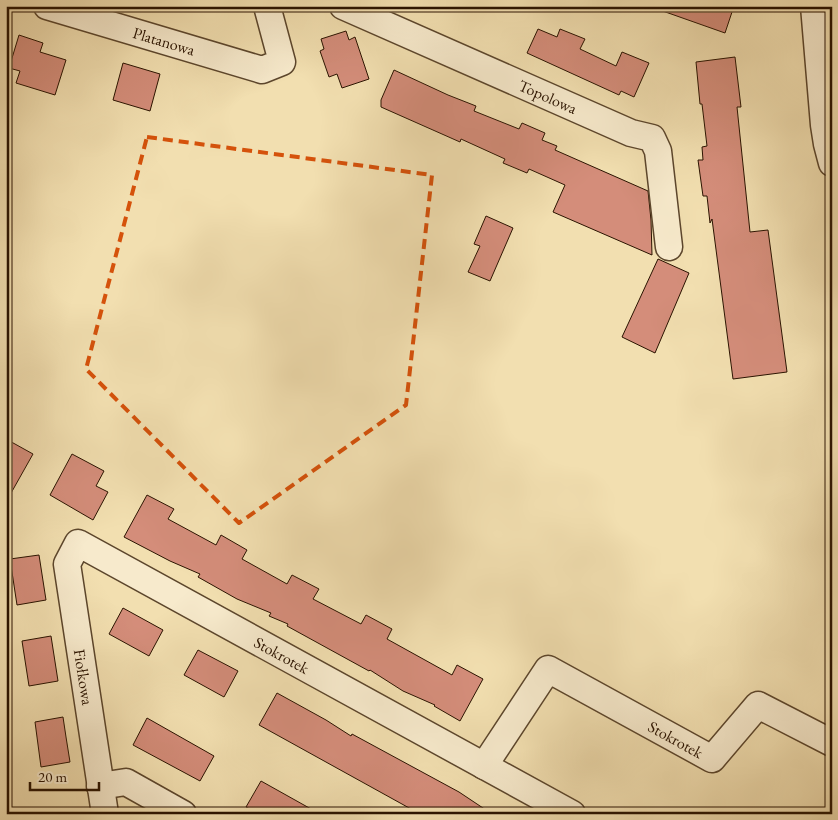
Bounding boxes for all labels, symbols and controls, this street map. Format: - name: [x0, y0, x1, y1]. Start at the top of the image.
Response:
- street label: Platanowa: [130, 22, 198, 61]
- street label: Topolowa: [515, 75, 581, 119]
- street label: Stokrotek: [250, 632, 313, 679]
- street label: Fiołkowa: [69, 648, 98, 707]
- street label: Stokrotek: [644, 716, 707, 763]
- scale bar: [30, 760, 99, 792]
- text: 20 m: [38, 767, 67, 786]

